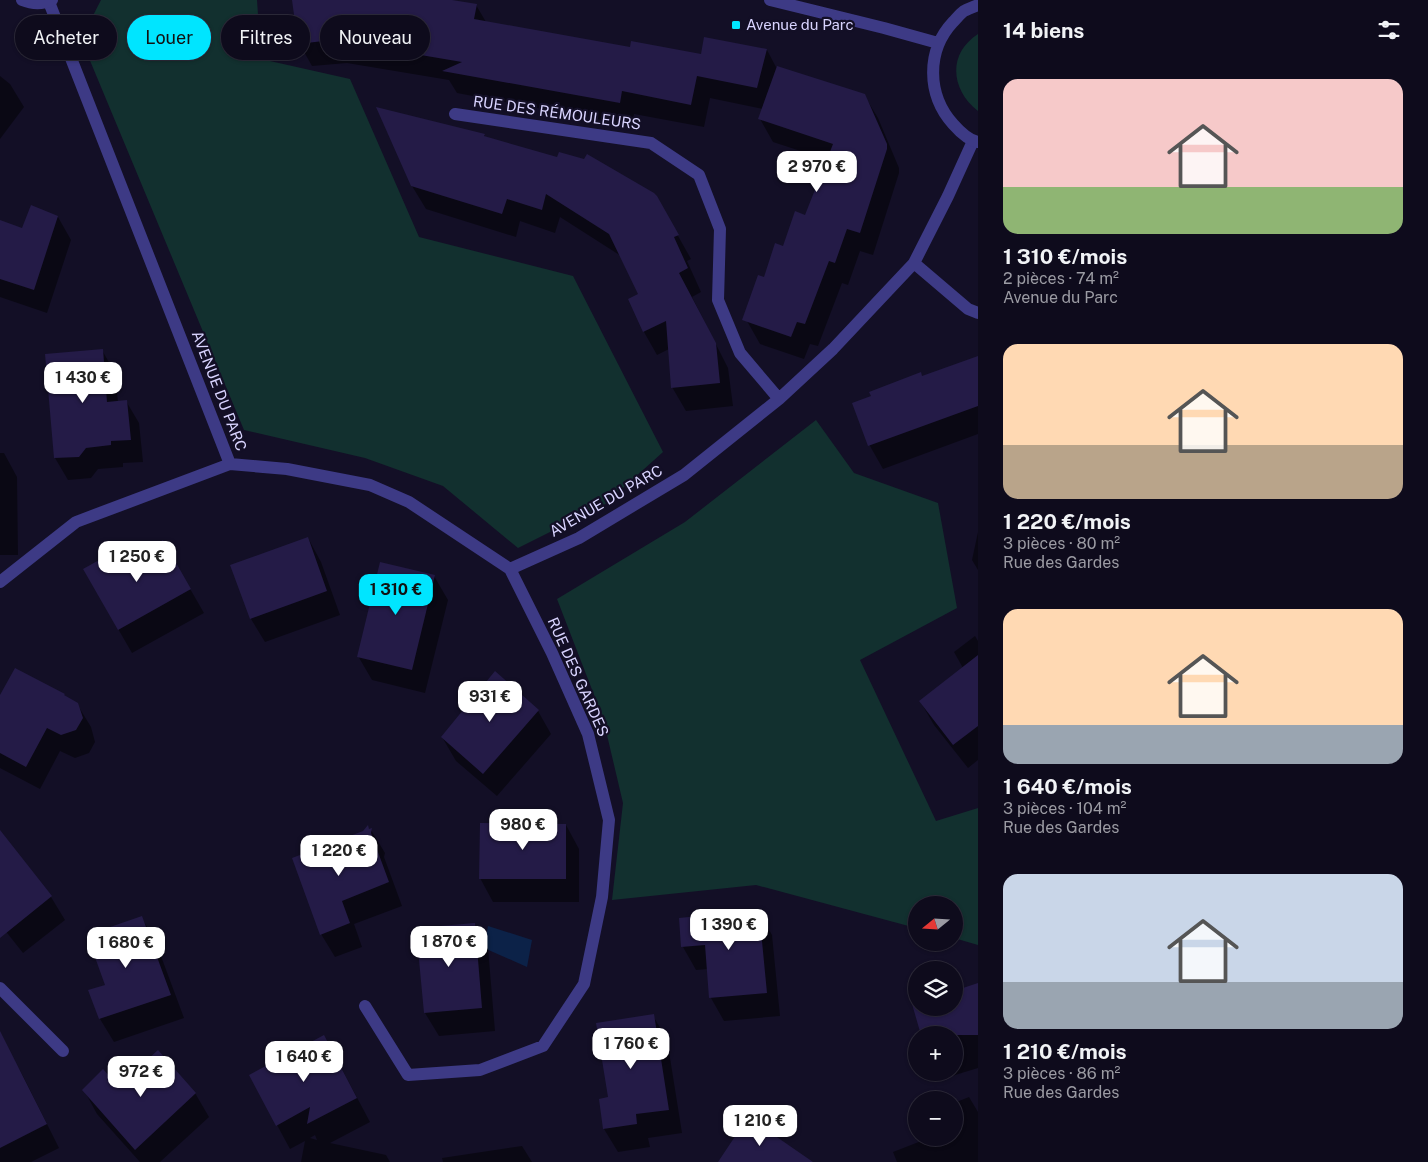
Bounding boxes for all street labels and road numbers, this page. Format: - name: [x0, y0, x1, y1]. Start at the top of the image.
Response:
- street label: RUE DES RÉMOULEURS: [472, 92, 642, 133]
- street label: AVENUE DU PARC: [189, 328, 250, 453]
- street label: AVENUE DU PARC: [546, 461, 665, 540]
- street label: RUE DES GARDES: [545, 615, 612, 739]

